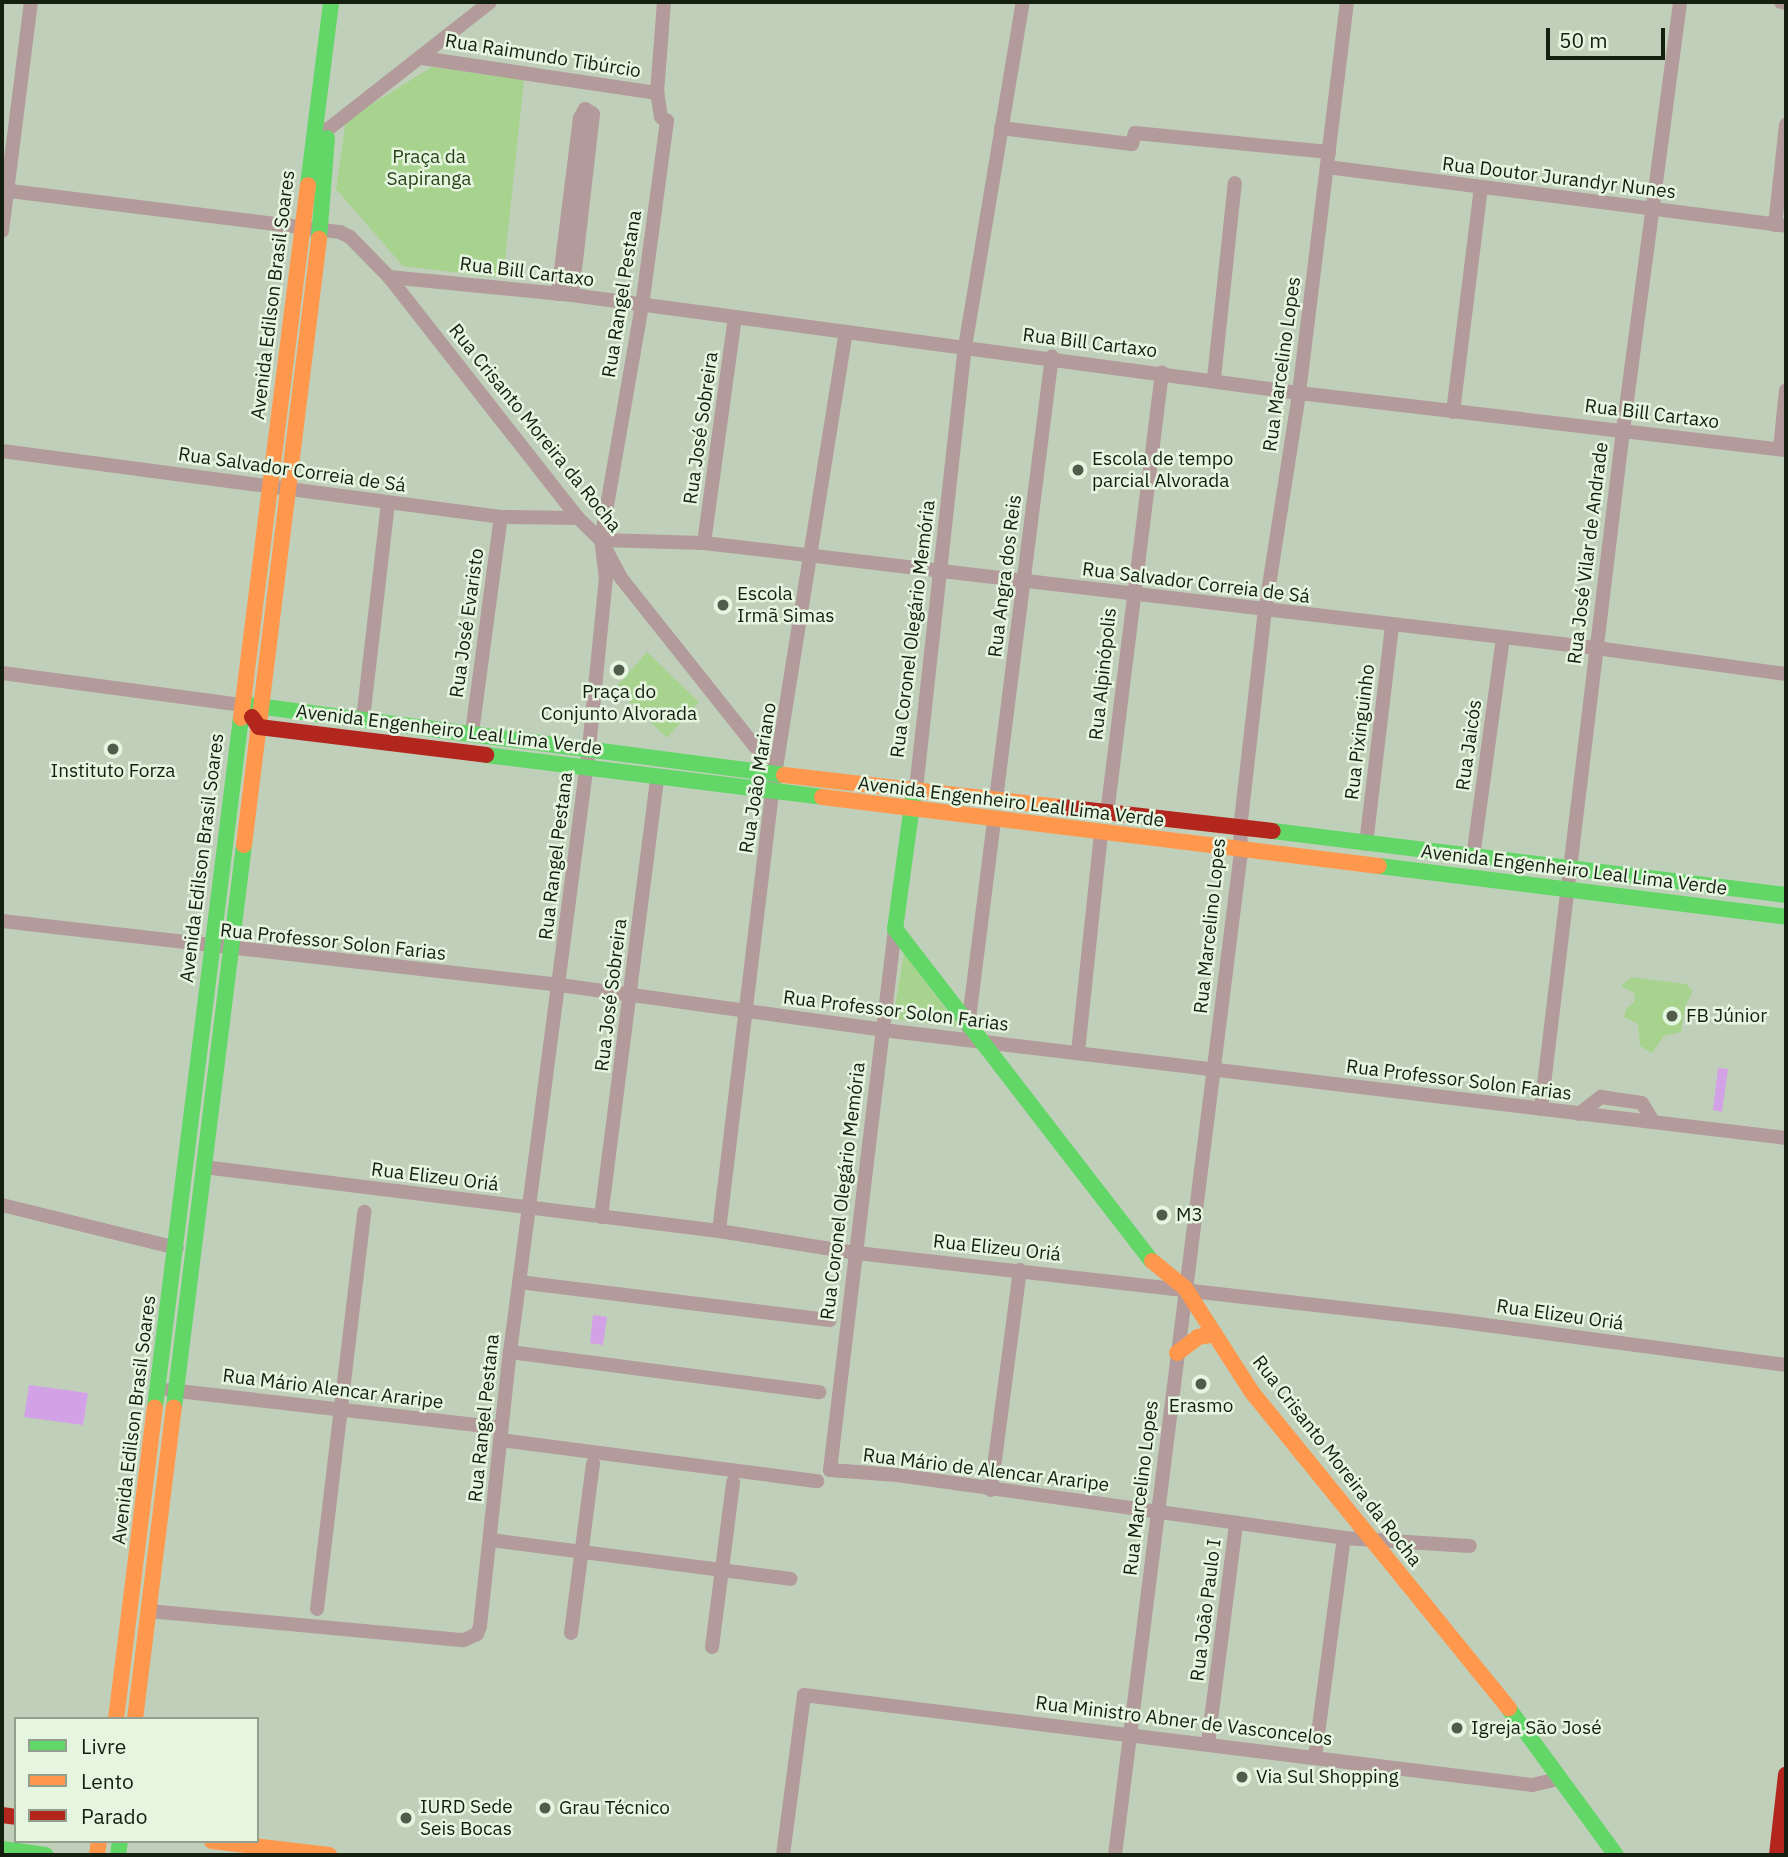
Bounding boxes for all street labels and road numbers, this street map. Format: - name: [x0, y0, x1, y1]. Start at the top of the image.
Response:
- street label: Rua Raimundo Tibúrcio: [443, 29, 643, 83]
- street label: Rua Doutor Jurandyr Nunes: [1441, 152, 1677, 204]
- street label: Avenida Edilson Brasil Soares: [246, 169, 300, 421]
- street label: Rua Rangel Pestana: [598, 209, 646, 379]
- street label: Rua Bill Cartaxo: [458, 252, 596, 292]
- street label: Rua Marcelino Lopes: [1258, 275, 1306, 453]
- street label: Rua Crisanto Moreira da Rocha: [444, 319, 626, 537]
- street label: Rua Bill Cartaxo: [1021, 323, 1159, 363]
- street label: Rua José Sobreira: [679, 350, 723, 506]
- street label: Rua Bill Cartaxo: [1583, 394, 1721, 434]
- street label: Rua José Vilar de Andrade: [1563, 441, 1613, 665]
- street label: Rua Salvador Correia de Sá: [177, 443, 407, 497]
- street label: Rua Angra dos Reis: [984, 493, 1026, 659]
- street label: Rua Coronel Olegário Memória: [886, 499, 940, 759]
- street label: Rua José Evaristo: [445, 547, 489, 699]
- street label: Rua Salvador Correia de Sá: [1081, 558, 1311, 608]
- street label: Rua Alpinópolis: [1085, 607, 1121, 741]
- street label: Rua Pixinguinho: [1340, 663, 1380, 801]
- street label: Rua Jaicós: [1451, 698, 1487, 792]
- street label: Avenida Engenheiro Leal Lima Verde: [295, 700, 603, 760]
- street label: Rua João Mariano: [735, 701, 781, 855]
- street label: Avenida Edilson Brasil Soares: [175, 732, 229, 984]
- street label: Rua Rangel Pestana: [534, 771, 578, 941]
- street label: Avenida Engenheiro Leal Lima Verde: [857, 772, 1165, 832]
- street label: Rua Marcelino Lopes: [1189, 837, 1231, 1015]
- street label: Avenida Engenheiro Leal Lima Verde: [1420, 840, 1728, 900]
- street label: Rua José Sobreira: [590, 917, 632, 1073]
- street label: Rua Professor Solon Farias: [219, 919, 447, 965]
- street label: Rua Professor Solon Farias: [782, 986, 1010, 1036]
- street label: Rua Professor Solon Farias: [1345, 1055, 1573, 1105]
- street label: Rua Coronel Olegário Memória: [816, 1061, 870, 1321]
- street label: Rua Elizeu Oriá: [370, 1158, 500, 1196]
- street label: Rua Elizeu Oriá: [932, 1230, 1062, 1266]
- street label: Avenida Edilson Brasil Soares: [107, 1294, 161, 1546]
- street label: Rua Elizeu Oriá: [1495, 1295, 1625, 1335]
- street label: Rua Rangel Pestana: [464, 1333, 504, 1503]
- street label: Rua Crisanto Moreira da Rocha: [1248, 1351, 1426, 1571]
- street label: Rua Mário Alencar Araripe: [221, 1364, 445, 1414]
- street label: Rua Marcelino Lopes: [1119, 1399, 1163, 1577]
- street label: Rua Mário de Alencar Araripe: [862, 1444, 1110, 1496]
- street label: Rua João Paulo I: [1186, 1537, 1226, 1683]
- street label: Rua Ministro Abner de Vasconcelos: [1034, 1691, 1334, 1751]

